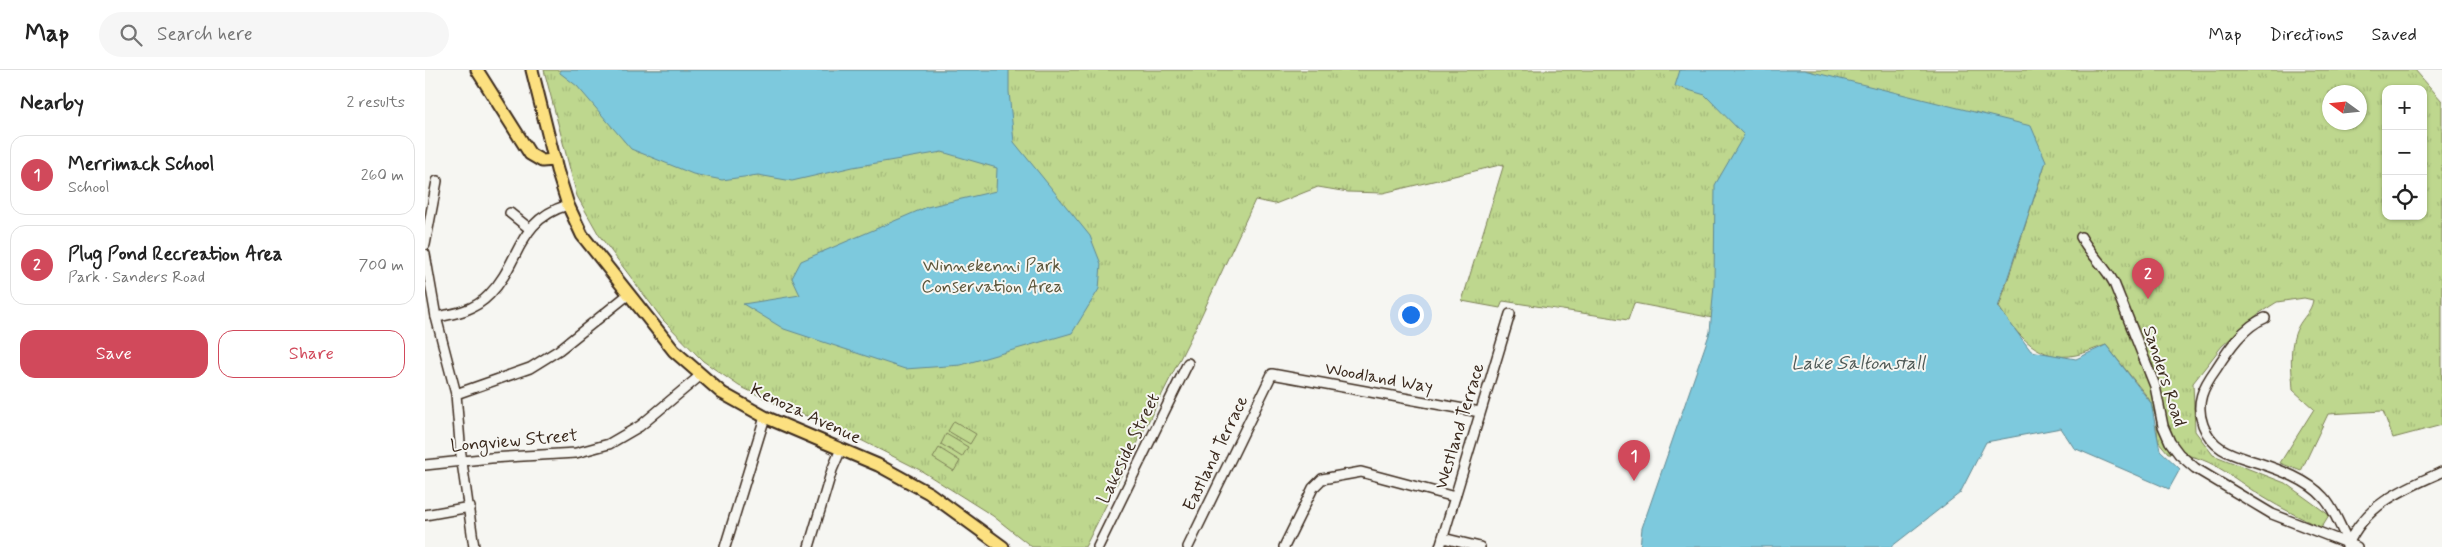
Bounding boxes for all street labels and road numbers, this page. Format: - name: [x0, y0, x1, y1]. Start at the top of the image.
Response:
- street label: Sanders Road: [2136, 323, 2192, 430]
- street label: Woodland Way: [1323, 357, 1435, 399]
- street label: Westland Terrace: [1429, 360, 1491, 492]
- street label: Kenoza Avenue: [746, 378, 865, 450]
- street label: Lakeside Street: [1092, 389, 1166, 508]
- street label: Eastland Terrace: [1178, 392, 1254, 515]
- street label: Longview Street: [449, 423, 579, 460]

